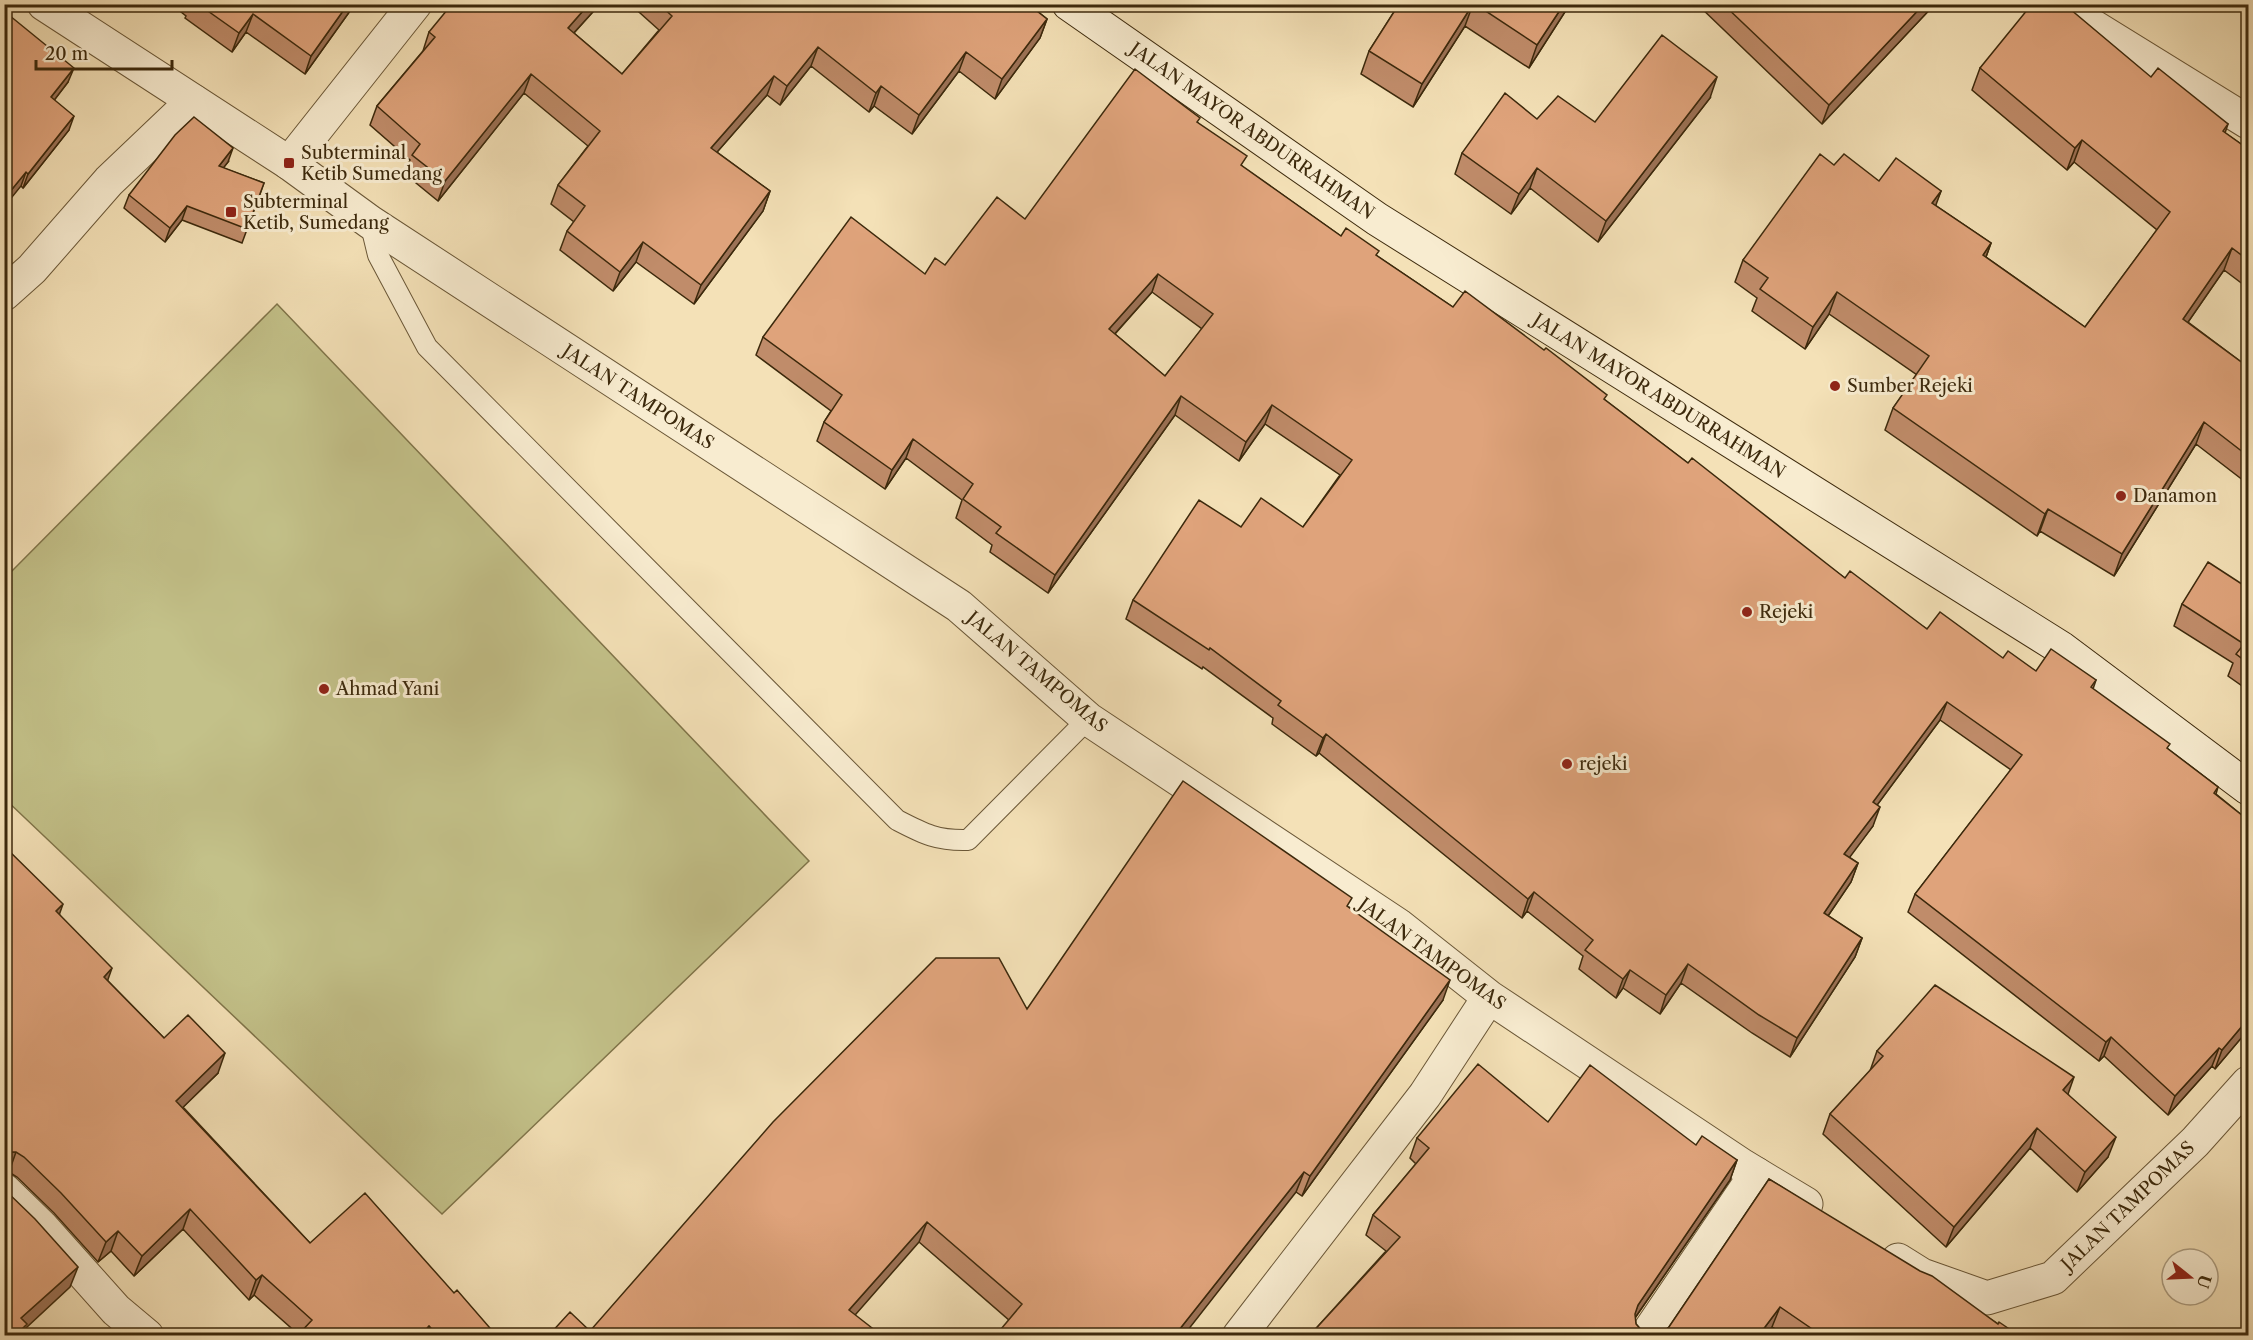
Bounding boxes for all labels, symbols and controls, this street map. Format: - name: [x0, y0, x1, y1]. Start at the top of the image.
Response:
- scale bar: [36, 33, 172, 71]
- street label: JALAN MAYOR ABDURRAHMAN: [1123, 36, 1379, 224]
- text: 20 m: [45, 43, 89, 65]
- place label: Subterminal Ketib Sumedang: [301, 142, 443, 185]
- marker: Subterminal Ketib Sumedang: [282, 156, 296, 170]
- place label: Subterminal Ketib, Sumedang: [243, 191, 389, 234]
- marker: Subterminal Ketib, Sumedang: [224, 205, 238, 219]
- street label: JALAN MAYOR ABDURRAHMAN: [1526, 307, 1789, 483]
- street label: JALAN TAMPOMAS: [555, 338, 718, 454]
- place label: Sumber Rejeki: [1847, 375, 1973, 397]
- marker: Sumber Rejeki: [1828, 379, 1842, 393]
- place label: Danamon: [2133, 485, 2217, 507]
- marker: Danamon: [2114, 489, 2128, 503]
- place label: Rejeki: [1759, 601, 1814, 623]
- street label: JALAN TAMPOMAS: [960, 605, 1112, 737]
- marker: Rejeki: [1740, 605, 1754, 619]
- place label: Ahmad Yani: [335, 678, 440, 700]
- marker: Ahmad Yani: [317, 682, 331, 696]
- place label: rejeki: [1579, 753, 1628, 775]
- marker: rejeki: [1560, 757, 1574, 771]
- street label: JALAN TAMPOMAS: [1352, 891, 1510, 1015]
- street label: JALAN TAMPOMAS: [2055, 1137, 2199, 1277]
- north arrow: [2160, 1247, 2220, 1307]
- text: U: [2193, 1272, 2216, 1291]

